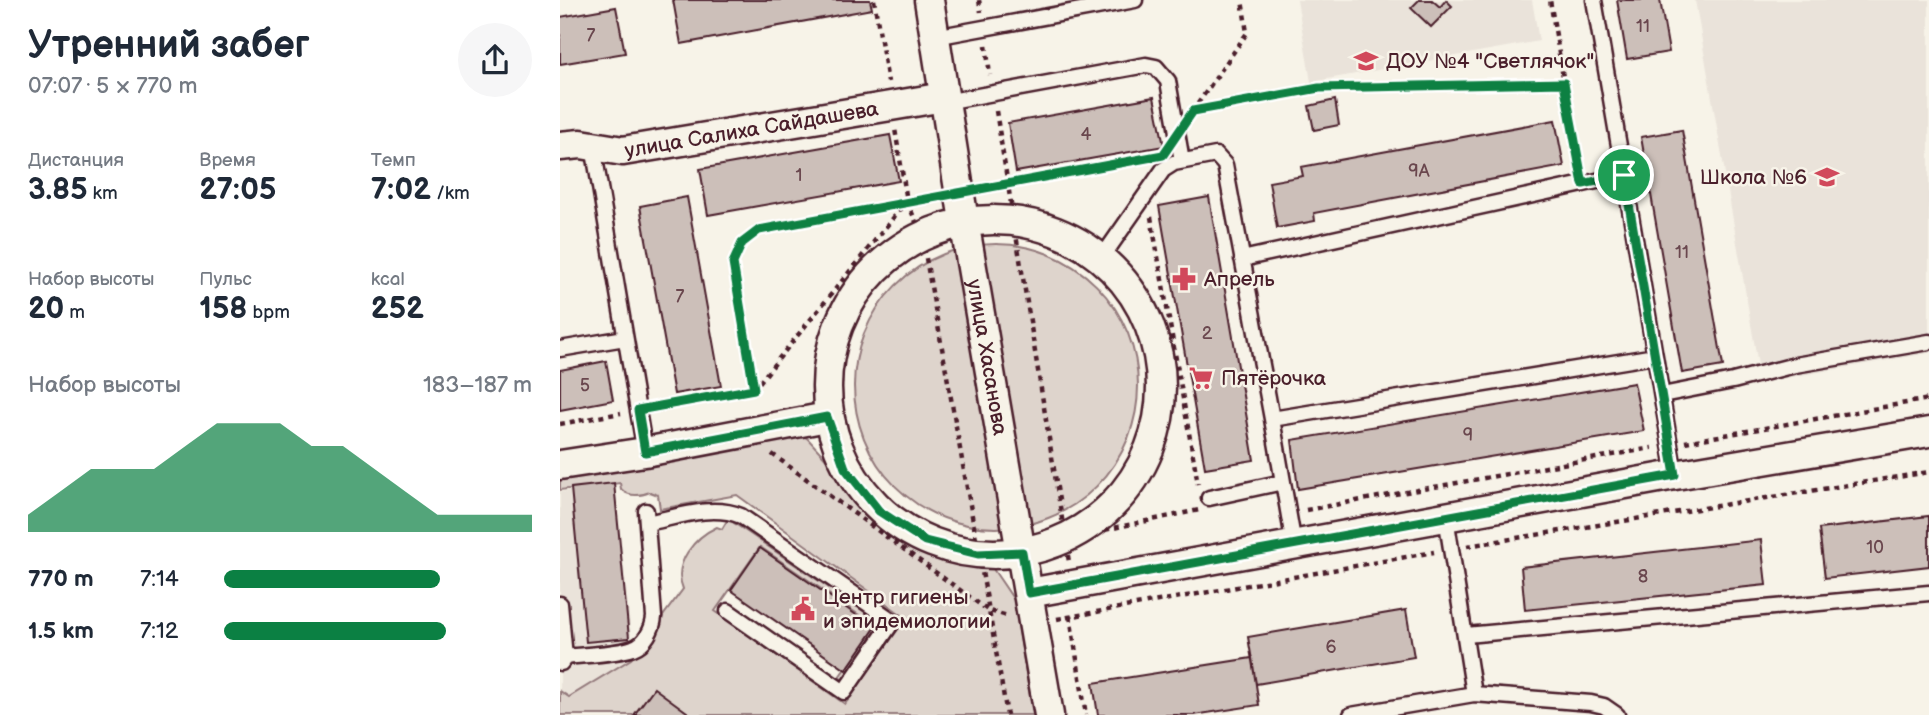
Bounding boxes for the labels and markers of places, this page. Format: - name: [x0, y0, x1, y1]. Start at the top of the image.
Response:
- school or university icon: ДОУ №4 "Светлячок": [1352, 47, 1380, 75]
- place label: ДОУ №4 "Светлячок": [1386, 49, 1594, 74]
- pin: [1594, 145, 1654, 205]
- school or university icon: Школа №6: [1813, 163, 1841, 191]
- place label: Школа №6: [1700, 165, 1807, 190]
- pharmacy icon: Апрель: [1170, 265, 1198, 293]
- place label: Апрель: [1203, 267, 1275, 292]
- supermarket icon: Пятёрочка: [1187, 364, 1215, 392]
- place label: Пятёрочка: [1221, 366, 1327, 391]
- place label: Центр гигиены и эпидемиологии: [823, 585, 990, 634]
- public building icon: Центр гигиены и эпидемиологии: [789, 595, 817, 623]

